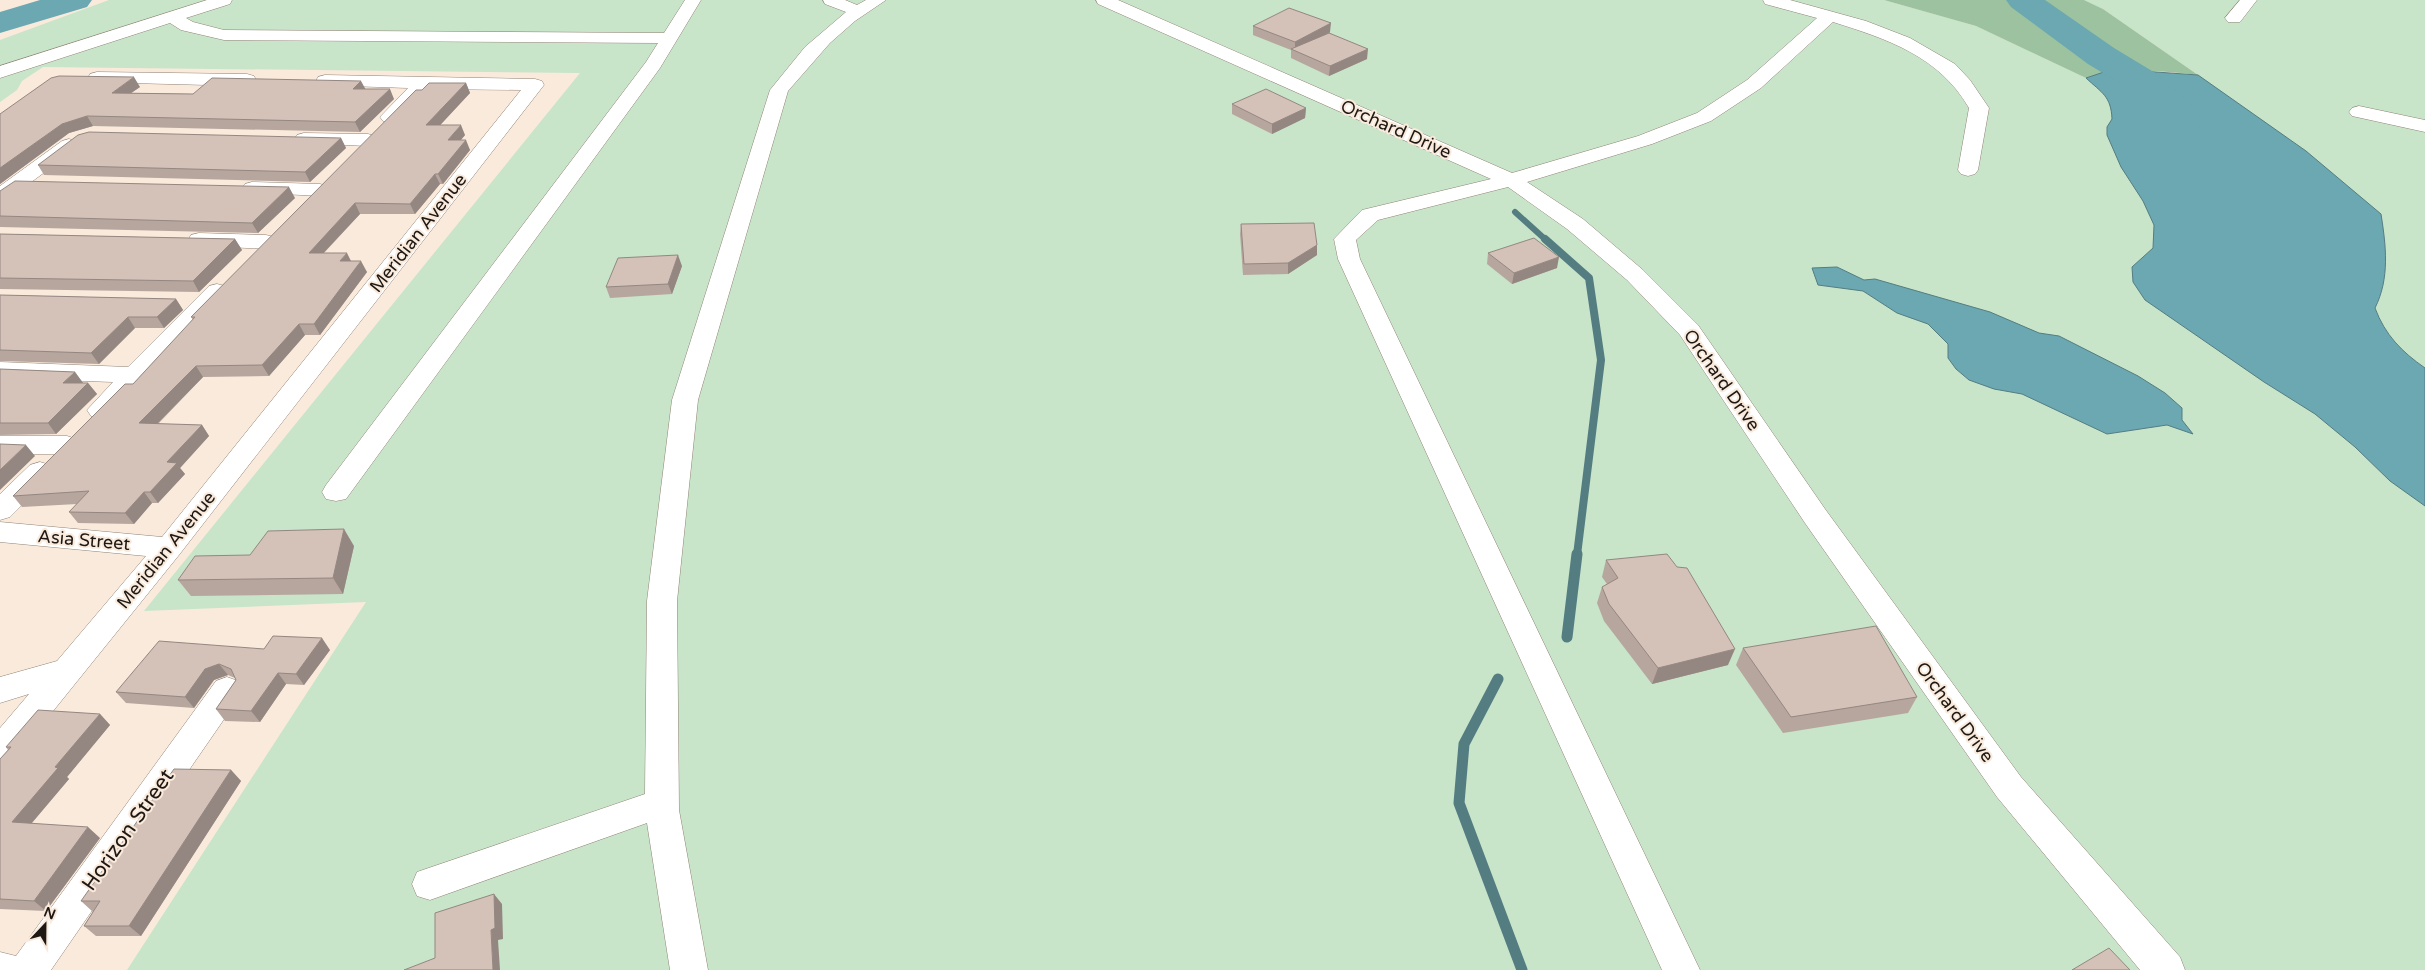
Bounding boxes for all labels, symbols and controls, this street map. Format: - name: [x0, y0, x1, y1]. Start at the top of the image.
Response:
- street label: Orchard Drive: [1337, 95, 1455, 163]
- street label: Meridian Avenue: [365, 169, 471, 297]
- street label: Orchard Drive: [1679, 325, 1765, 435]
- street label: Meridian Avenue: [112, 487, 220, 613]
- street label: Asia Street: [37, 525, 131, 555]
- street label: Orchard Drive: [1911, 657, 1999, 767]
- street label: Horizon Street: [77, 764, 179, 896]
- north arrow: [20, 900, 70, 950]
- text: N: [41, 903, 58, 923]

